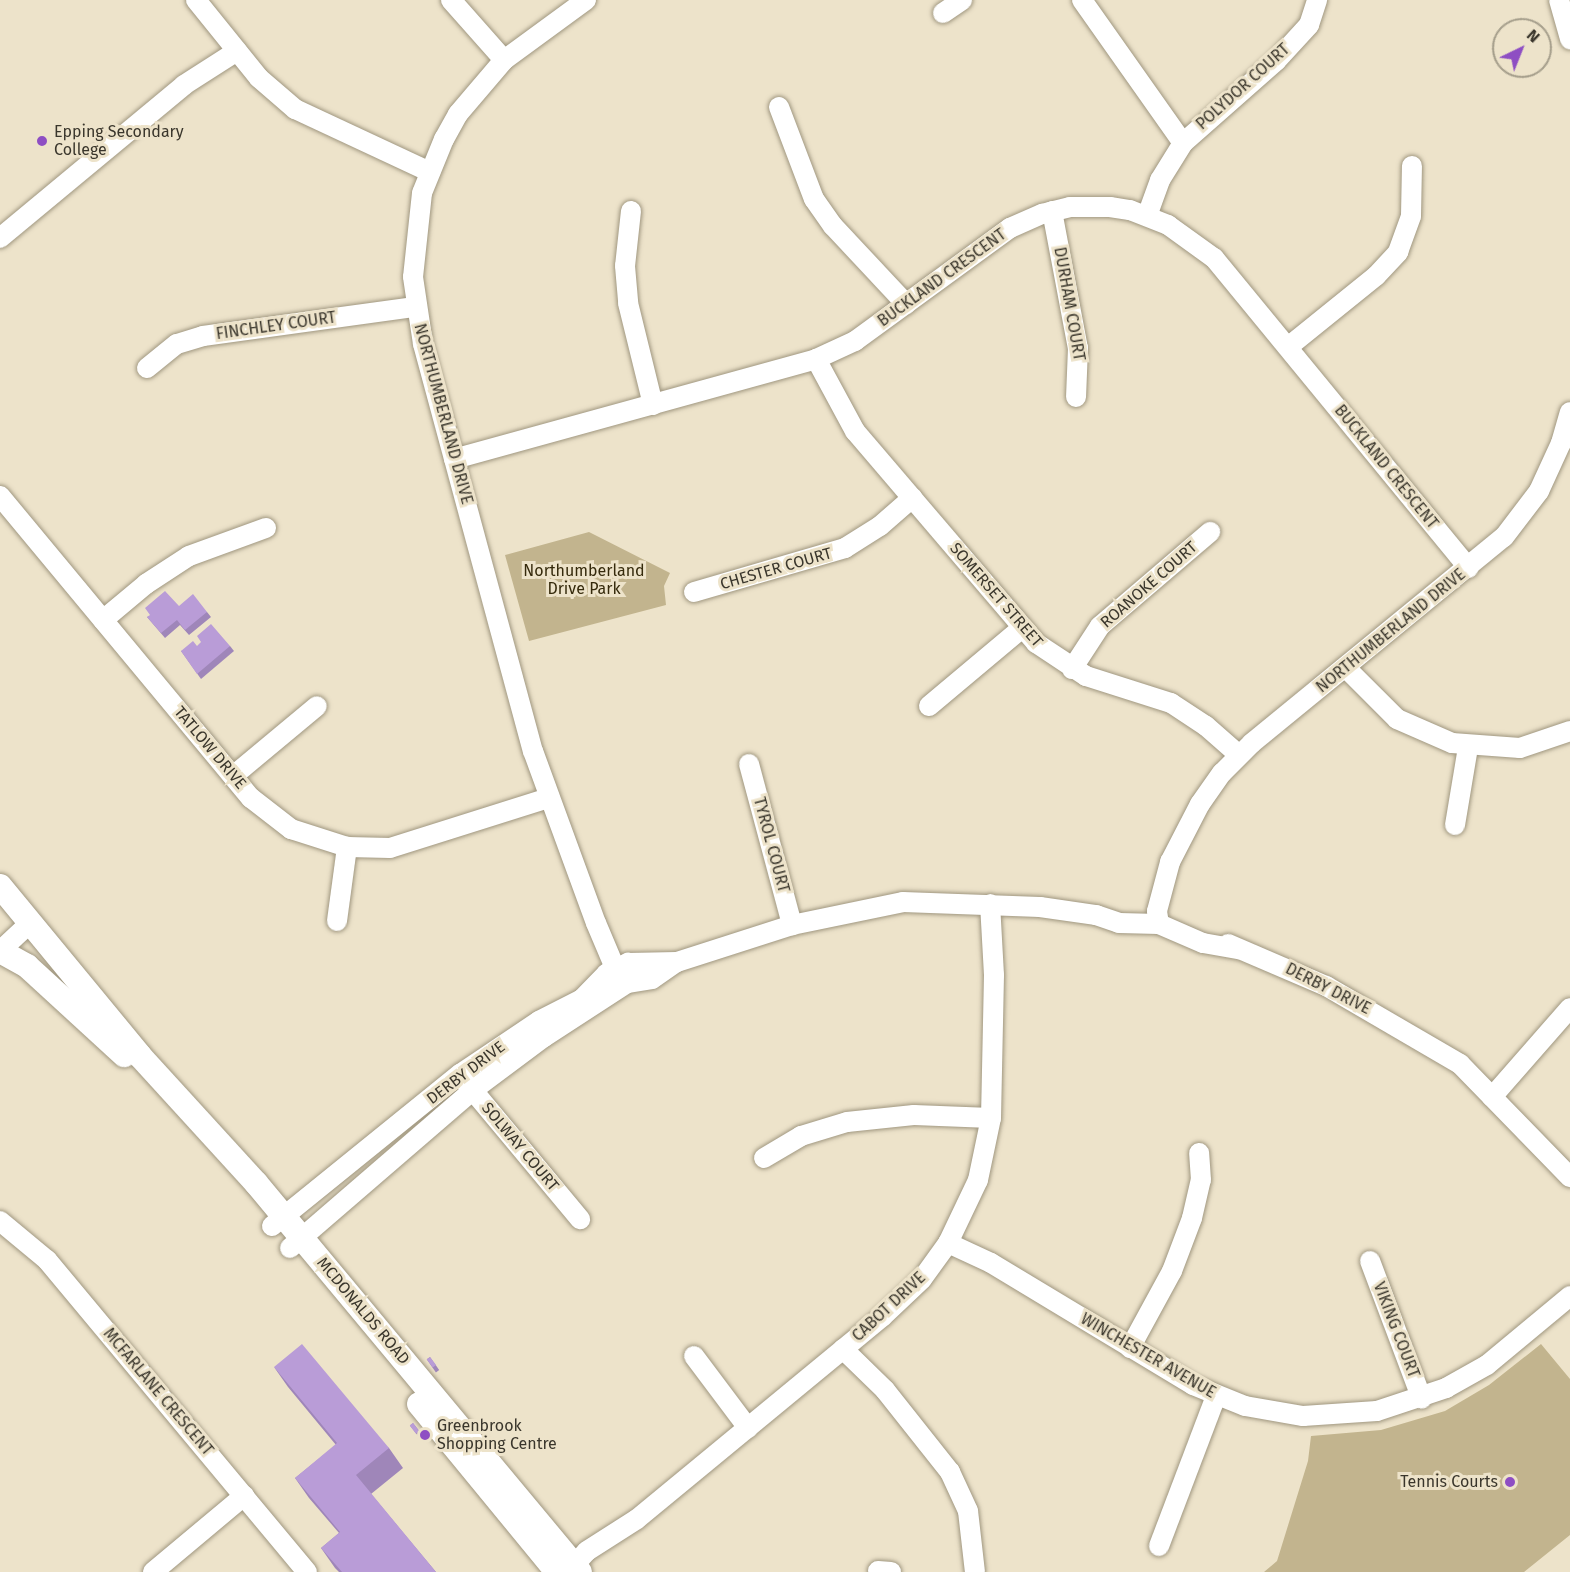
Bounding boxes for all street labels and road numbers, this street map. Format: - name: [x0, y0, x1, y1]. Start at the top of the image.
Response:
- street label: POLYDOR COURT: [1192, 40, 1294, 134]
- street label: BUCKLAND CRESCENT: [874, 225, 1010, 331]
- street label: DURHAM COURT: [1050, 246, 1088, 362]
- street label: FINCHLEY COURT: [215, 308, 337, 344]
- street label: NORTHUMBERLAND DRIVE: [410, 322, 476, 506]
- street label: BUCKLAND CRESCENT: [1330, 401, 1442, 533]
- street label: ROANOKE COURT: [1097, 538, 1201, 632]
- street label: SOMERSET STREET: [946, 539, 1046, 651]
- street label: CHESTER COURT: [718, 544, 834, 594]
- street label: NORTHUMBERLAND DRIVE: [1313, 565, 1469, 697]
- street label: TATLOW DRIVE: [170, 703, 250, 793]
- street label: TYROL COURT: [749, 795, 793, 895]
- street label: DERBY DRIVE: [1282, 959, 1374, 1019]
- street label: DERBY DRIVE: [423, 1037, 509, 1109]
- street label: SOLWAY COURT: [477, 1099, 563, 1195]
- street label: MCDONALDS ROAD: [313, 1254, 413, 1368]
- street label: CABOT DRIVE: [848, 1268, 930, 1346]
- street label: VIKING COURT: [1369, 1279, 1423, 1381]
- street label: WINCHESTER AVENUE: [1077, 1310, 1219, 1402]
- street label: MCFARLANE CRESCENT: [99, 1324, 217, 1460]

